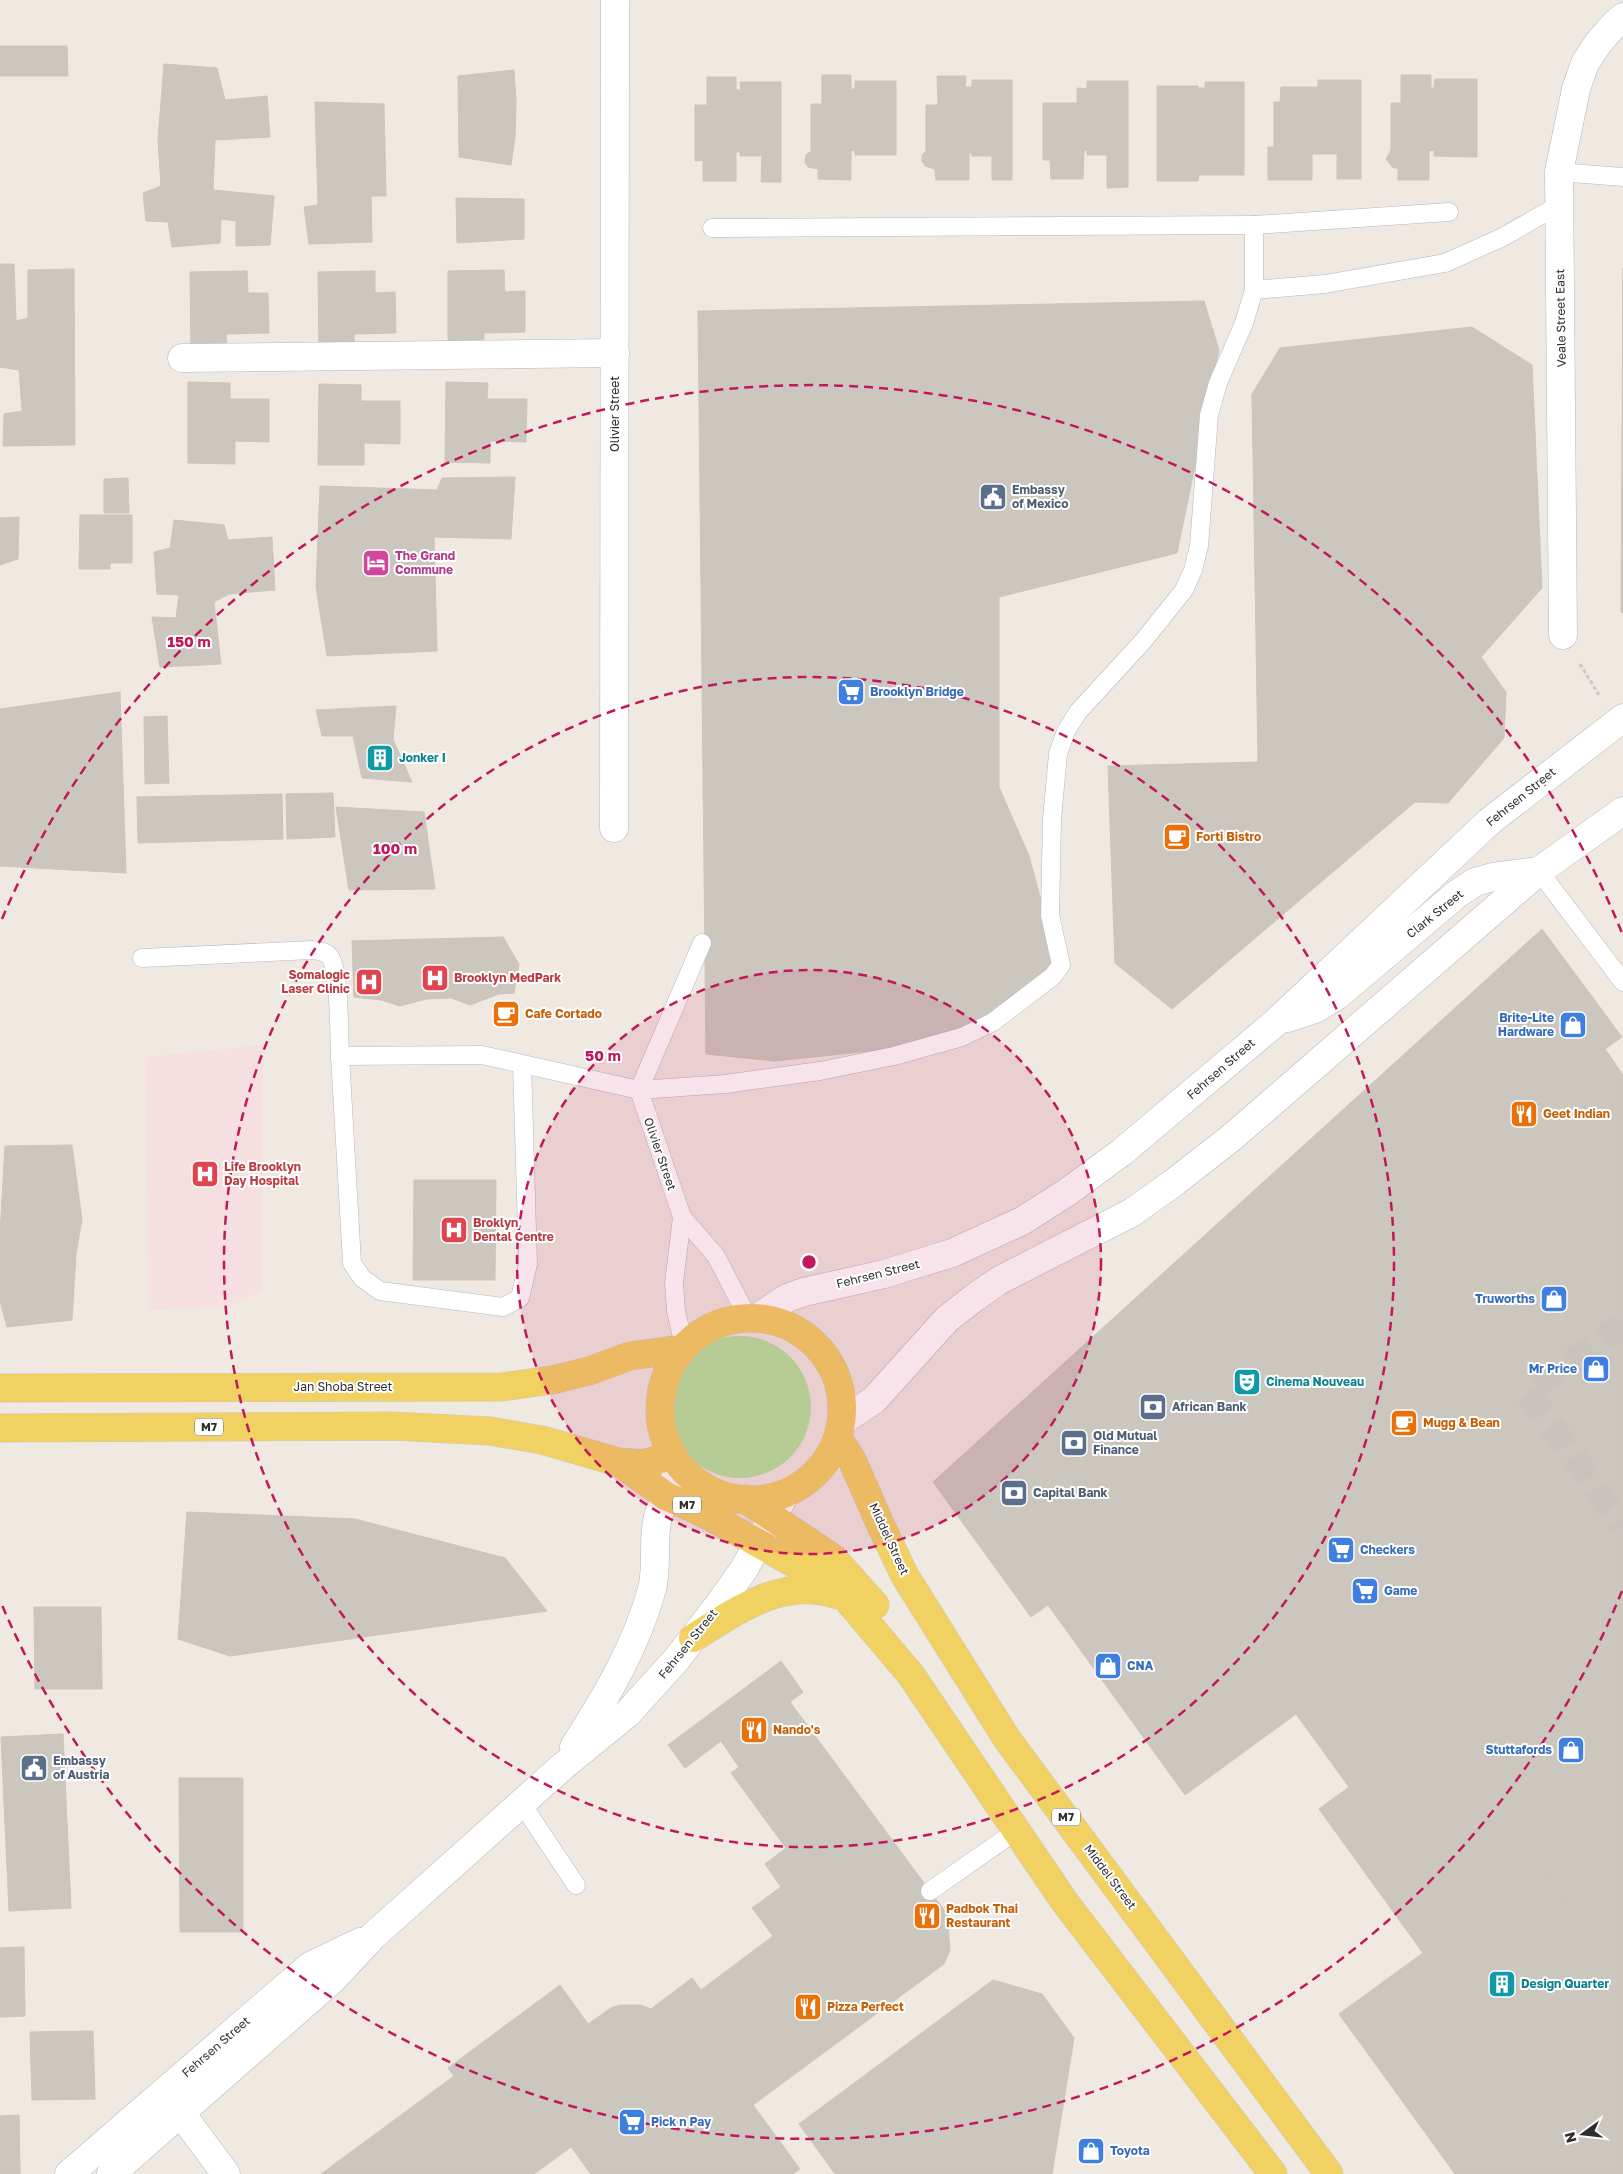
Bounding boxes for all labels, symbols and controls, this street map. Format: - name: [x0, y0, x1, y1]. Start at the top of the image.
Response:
- street label: Veale Street East: [1552, 268, 1569, 367]
- street label: Olivier Street: [607, 376, 622, 452]
- public building icon: Embassy of Mexico: [978, 482, 1008, 512]
- place label: Embassy of Mexico: [1012, 482, 1068, 511]
- hotel icon: The Grand Commune: [361, 548, 391, 578]
- place label: The Grand Commune: [395, 548, 455, 577]
- text: 150 m: [167, 632, 211, 650]
- supermarket icon: Brooklyn Bridge: [836, 677, 866, 707]
- place label: Brooklyn Bridge: [870, 684, 964, 699]
- building icon: Jonker I: [365, 743, 395, 773]
- place label: Jonker I: [399, 750, 446, 765]
- street label: Fehrsen Street: [1483, 764, 1559, 829]
- cafe icon: Forti Bistro: [1162, 822, 1192, 852]
- place label: Forti Bistro: [1196, 829, 1261, 844]
- text: 100 m: [373, 839, 417, 857]
- street label: Clark Street: [1403, 886, 1466, 941]
- hospital icon: Brooklyn MedPark: [420, 963, 450, 993]
- place label: Somalogic Laser Clinic: [281, 967, 350, 996]
- hospital icon: Somalogic Laser Clinic: [354, 967, 384, 997]
- place label: Brooklyn MedPark: [454, 970, 561, 985]
- cafe icon: Cafe Cortado: [491, 999, 521, 1029]
- place label: Cafe Cortado: [525, 1006, 602, 1021]
- place label: Brite-Lite Hardware: [1498, 1010, 1554, 1039]
- shop icon: Brite-Lite Hardware: [1558, 1010, 1588, 1040]
- street label: Fehrsen Street: [1184, 1035, 1258, 1102]
- text: 50 m: [585, 1046, 621, 1064]
- restaurant icon: Geet Indian: [1509, 1099, 1539, 1129]
- place label: Geet Indian: [1543, 1106, 1610, 1121]
- street label: Olivier Street: [641, 1115, 680, 1192]
- hospital icon: Life Brooklyn Day Hospital: [190, 1159, 220, 1189]
- place label: Life Brooklyn Day Hospital: [224, 1159, 301, 1188]
- hospital icon: Broklyn Dental Centre: [439, 1215, 469, 1245]
- place label: Broklyn Dental Centre: [473, 1215, 554, 1244]
- centre of rings: [800, 1253, 818, 1271]
- street label: Fehrsen Street: [835, 1256, 921, 1291]
- shop icon: Truworths: [1539, 1284, 1569, 1314]
- place label: Truworths: [1475, 1291, 1535, 1306]
- shop icon: Mr Price: [1581, 1354, 1611, 1384]
- place label: Mr Price: [1529, 1361, 1577, 1376]
- theatre icon: Cinema Nouveau: [1232, 1367, 1262, 1397]
- place label: Cinema Nouveau: [1266, 1374, 1364, 1389]
- street label: Jan Shoba Street: [294, 1379, 393, 1394]
- bank icon: African Bank: [1138, 1392, 1168, 1422]
- place label: African Bank: [1172, 1399, 1246, 1414]
- cafe icon: Mugg & Bean: [1389, 1408, 1419, 1438]
- place label: Mugg & Bean: [1423, 1415, 1500, 1430]
- road number: M7: [195, 1418, 223, 1435]
- bank icon: Old Mutual Finance: [1059, 1428, 1089, 1458]
- place label: Old Mutual Finance: [1093, 1428, 1157, 1457]
- bank icon: Capital Bank: [999, 1478, 1029, 1508]
- place label: Capital Bank: [1033, 1485, 1108, 1500]
- road number: M7: [673, 1496, 701, 1514]
- street label: Middel Street: [866, 1500, 913, 1577]
- supermarket icon: Checkers: [1326, 1535, 1356, 1565]
- place label: Checkers: [1360, 1542, 1415, 1557]
- supermarket icon: Game: [1350, 1576, 1380, 1606]
- place label: Game: [1384, 1583, 1417, 1598]
- street label: Fehrsen Street: [655, 1606, 720, 1682]
- shop icon: CNA: [1093, 1651, 1123, 1681]
- place label: CNA: [1127, 1658, 1154, 1673]
- restaurant icon: Nando's: [739, 1715, 769, 1745]
- place label: Nando's: [773, 1722, 821, 1737]
- shop icon: Stuttafords: [1556, 1735, 1586, 1765]
- place label: Stuttafords: [1486, 1742, 1552, 1757]
- public building icon: Embassy of Austria: [19, 1753, 49, 1783]
- place label: Embassy of Austria: [53, 1753, 109, 1782]
- road number: M7: [1052, 1808, 1080, 1825]
- street label: Middel Street: [1081, 1841, 1140, 1912]
- restaurant icon: Padbok Thai Restaurant: [912, 1901, 942, 1931]
- place label: Padbok Thai Restaurant: [946, 1901, 1018, 1930]
- building icon: Design Quarter: [1487, 1969, 1517, 1999]
- place label: Design Quarter: [1521, 1976, 1609, 1991]
- restaurant icon: Pizza Perfect: [793, 1992, 823, 2022]
- place label: Pizza Perfect: [827, 1999, 904, 2014]
- street label: Fehrsen Street: [179, 2013, 253, 2080]
- supermarket icon: Pick n Pay: [617, 2107, 647, 2137]
- north arrow: [1558, 2109, 1608, 2159]
- place label: Pick n Pay: [651, 2114, 712, 2129]
- text: N: [1560, 2130, 1580, 2145]
- shop icon: Toyota: [1076, 2136, 1106, 2166]
- place label: Toyota: [1110, 2143, 1150, 2158]

